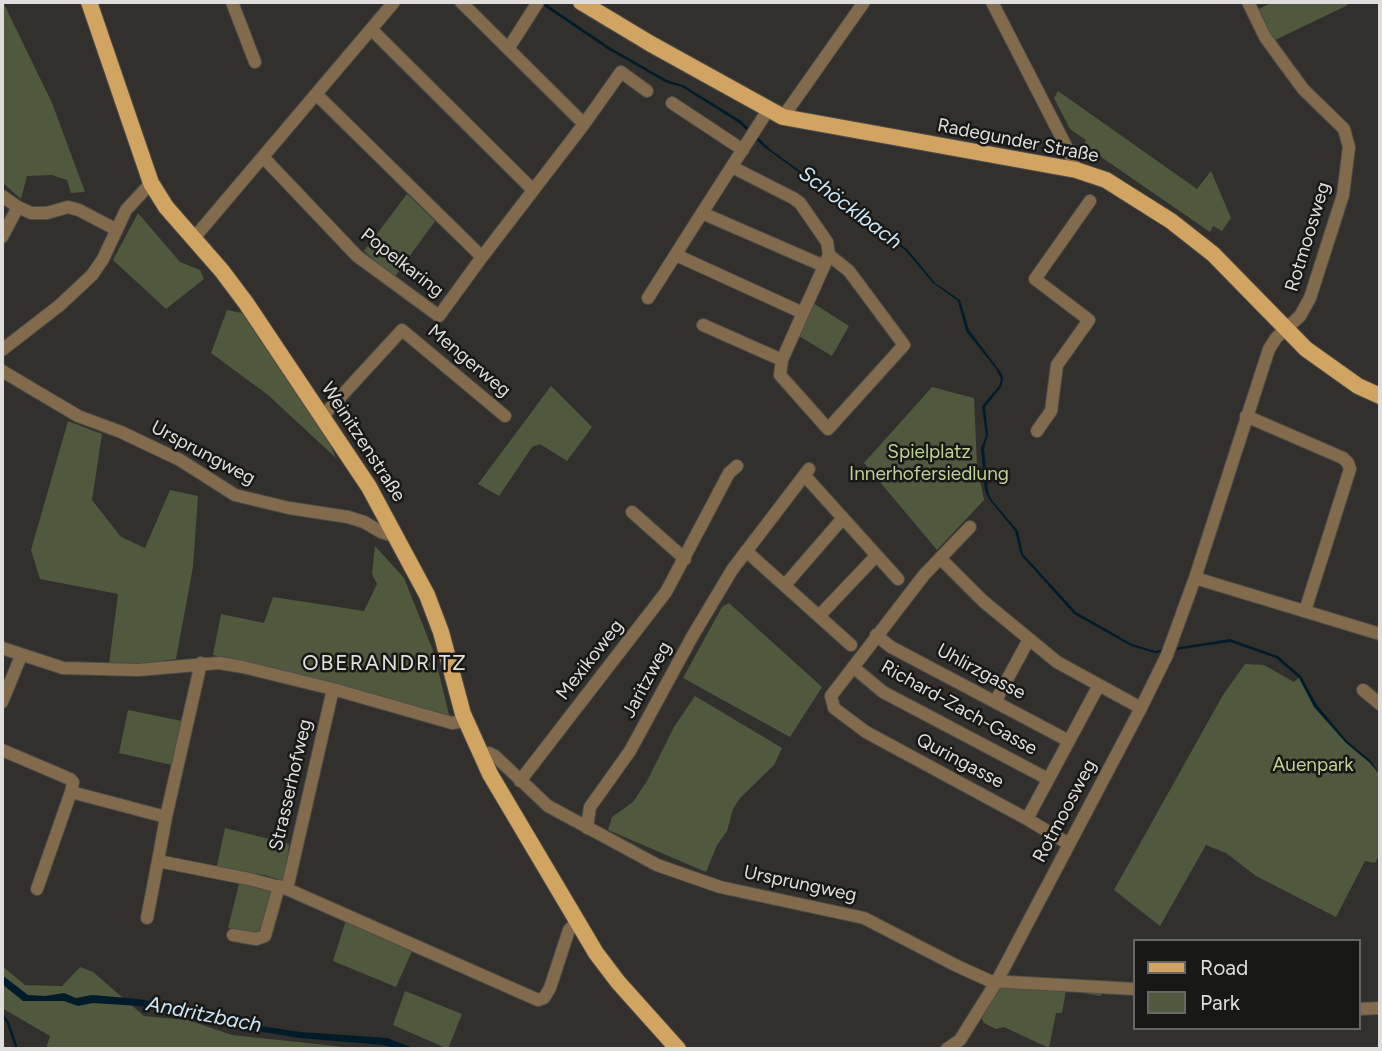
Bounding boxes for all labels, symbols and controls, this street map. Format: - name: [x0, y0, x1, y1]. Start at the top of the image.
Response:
- street label: Radegunder Straße: [935, 114, 1101, 168]
- water label: Schöcklbach: [794, 161, 906, 255]
- street label: Rotmoosweg: [1281, 179, 1335, 295]
- street label: Popelkaring: [356, 224, 448, 302]
- street label: Mengerweg: [423, 320, 515, 402]
- street label: Weinitzenstraße: [316, 378, 410, 506]
- street label: Ursprungweg: [147, 416, 259, 490]
- park label: Spielplatz Innerhofersiedlung: [849, 441, 1009, 485]
- street label: Mexikoweg: [552, 615, 628, 705]
- street label: Jaritzweg: [617, 638, 677, 722]
- street label: Uhlirzgasse: [933, 639, 1029, 705]
- district label: OBERANDRITZ: [304, 651, 466, 677]
- street label: Richard-Zach-Gasse: [877, 656, 1041, 760]
- street label: Strasserhofweg: [265, 717, 317, 853]
- street label: Quringasse: [912, 728, 1008, 794]
- park label: Auenpark: [1273, 754, 1353, 776]
- street label: Rotmoosweg: [1028, 756, 1102, 866]
- street label: Ursprungweg: [741, 861, 859, 907]
- legend: [1134, 939, 1361, 1030]
- text: Road: [1200, 955, 1248, 980]
- text: Park: [1200, 990, 1240, 1015]
- water label: Andritzbach: [144, 992, 264, 1038]

